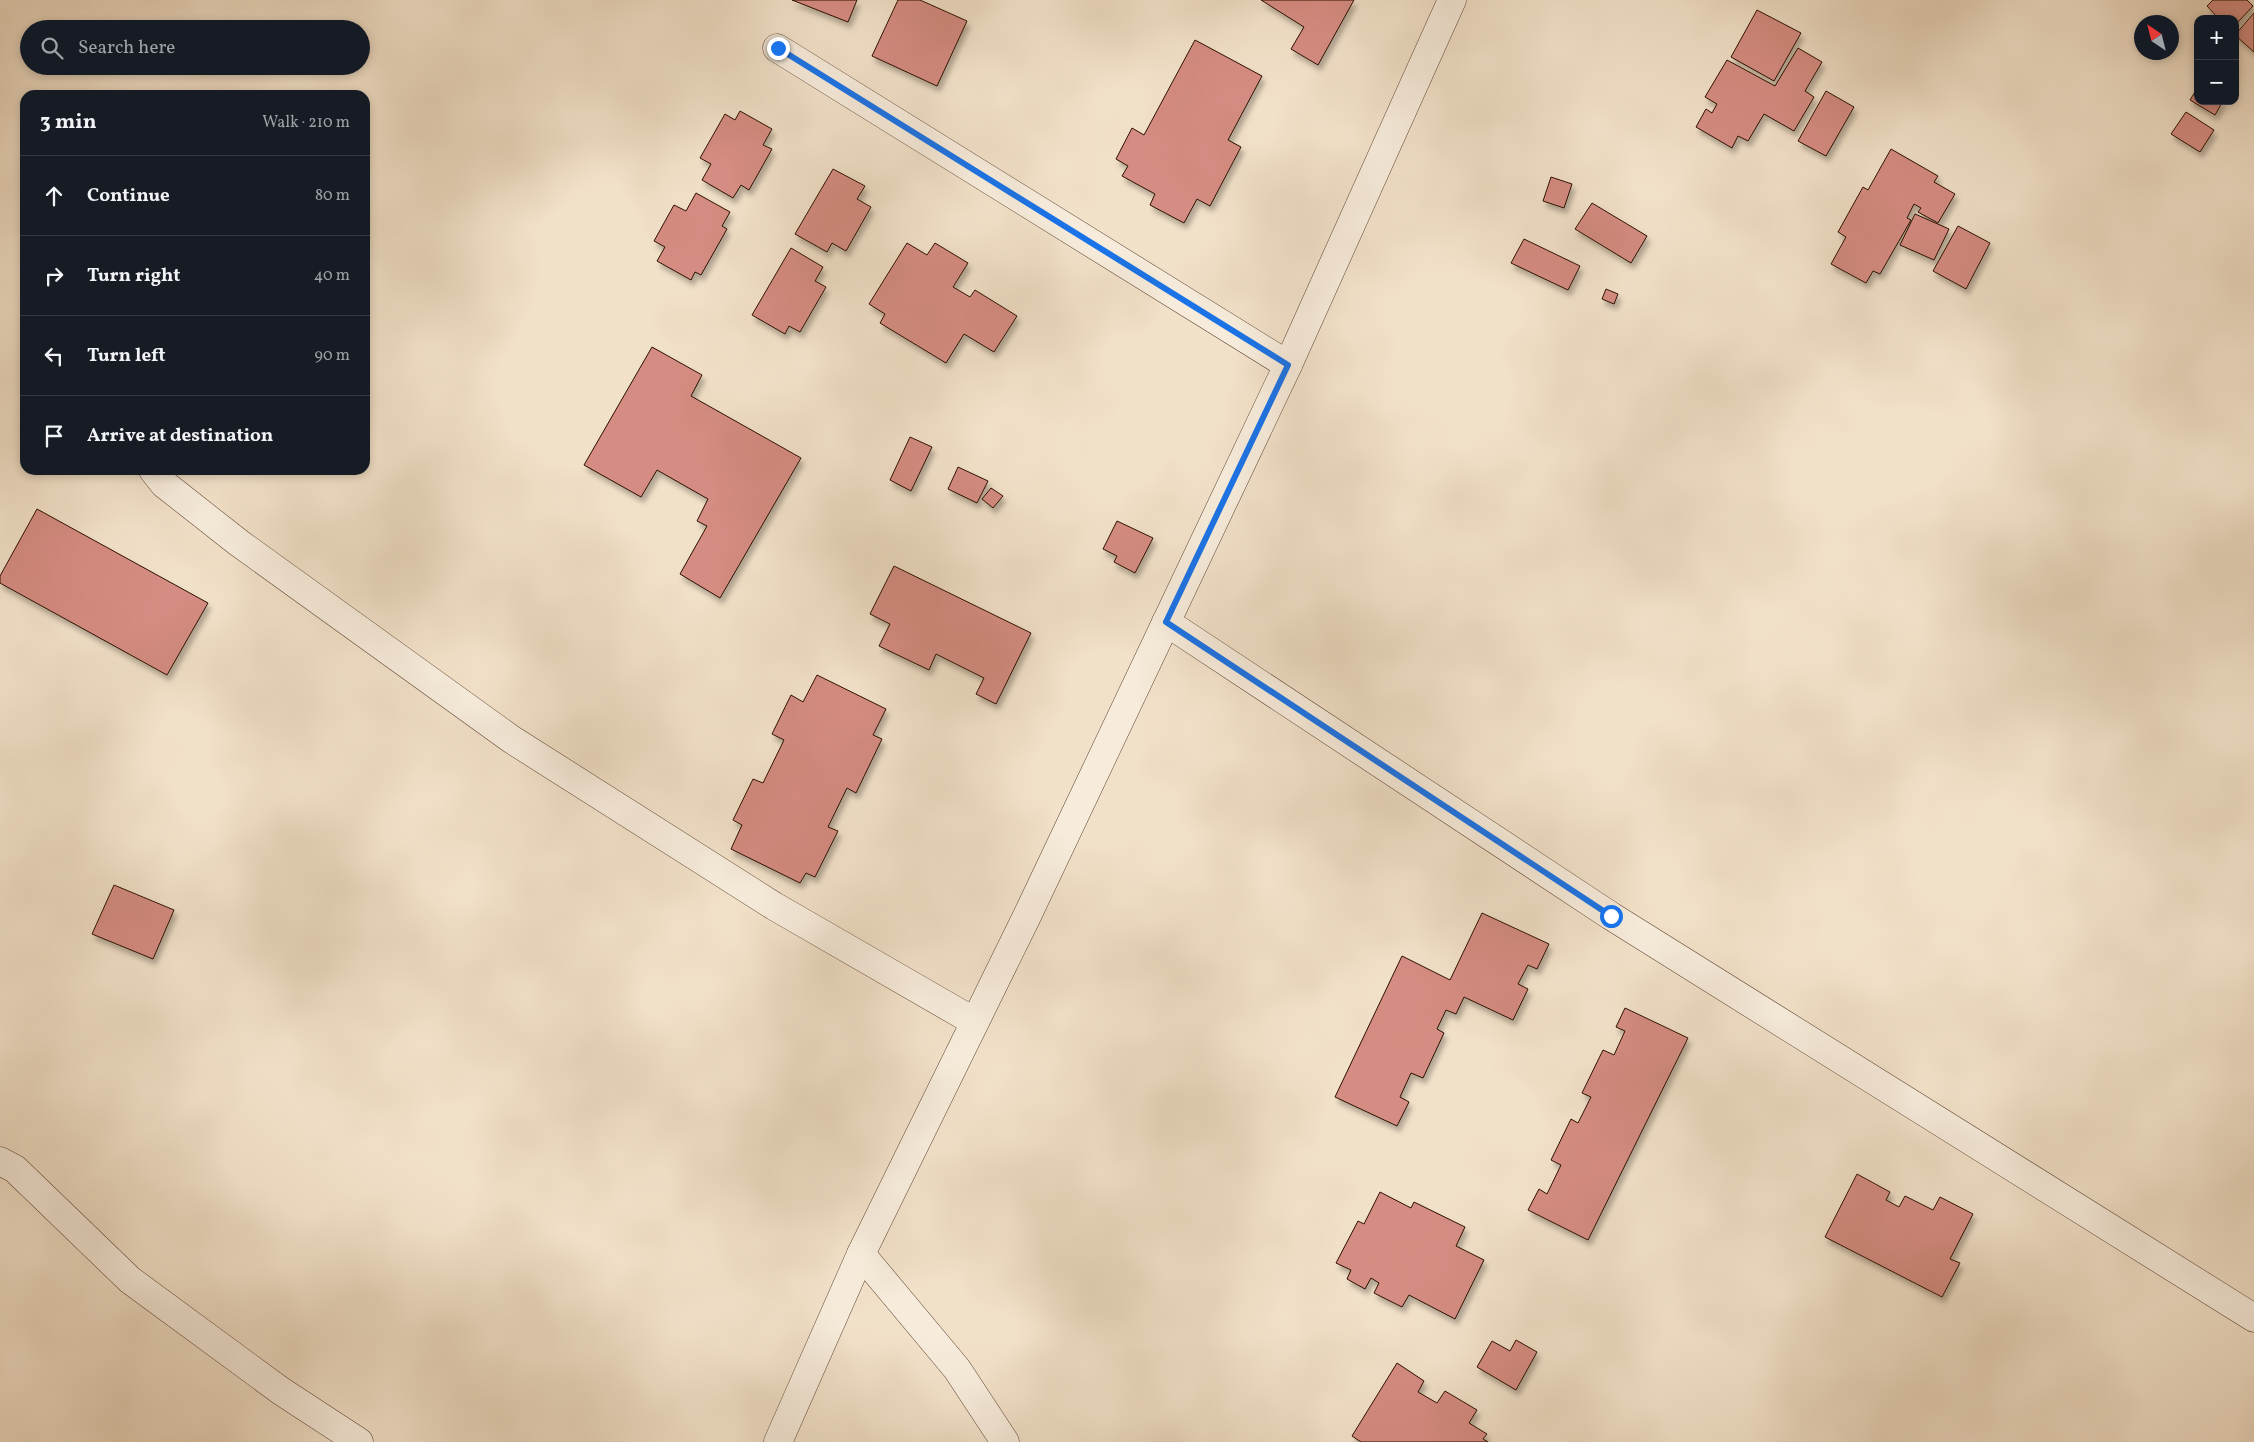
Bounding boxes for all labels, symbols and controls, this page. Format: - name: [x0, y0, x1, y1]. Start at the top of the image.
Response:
- north arrow: [2134, 15, 2179, 60]
- map controls: [2194, 15, 2239, 105]
- button: +: [2194, 15, 2239, 60]
- search box: [20, 20, 370, 75]
- icon: search: [38, 34, 66, 62]
- text: Search here: [78, 35, 175, 61]
- route end: [767, 37, 790, 60]
- button: −: [2194, 60, 2239, 105]
- text: 3 min: [40, 108, 96, 137]
- text: Walk · 210 m: [262, 112, 350, 134]
- icon: ahead: [40, 182, 68, 210]
- text: Continue: [87, 183, 170, 209]
- text: 80 m: [315, 185, 350, 207]
- icon: right: [40, 262, 68, 290]
- text: Turn right: [87, 263, 180, 289]
- text: 40 m: [314, 265, 350, 287]
- icon: left: [40, 342, 68, 370]
- text: Turn left: [87, 343, 166, 369]
- text: 90 m: [314, 345, 350, 367]
- icon: arrive: [40, 422, 68, 450]
- text: Arrive at destination: [87, 423, 273, 449]
- route start: [1600, 905, 1623, 928]

